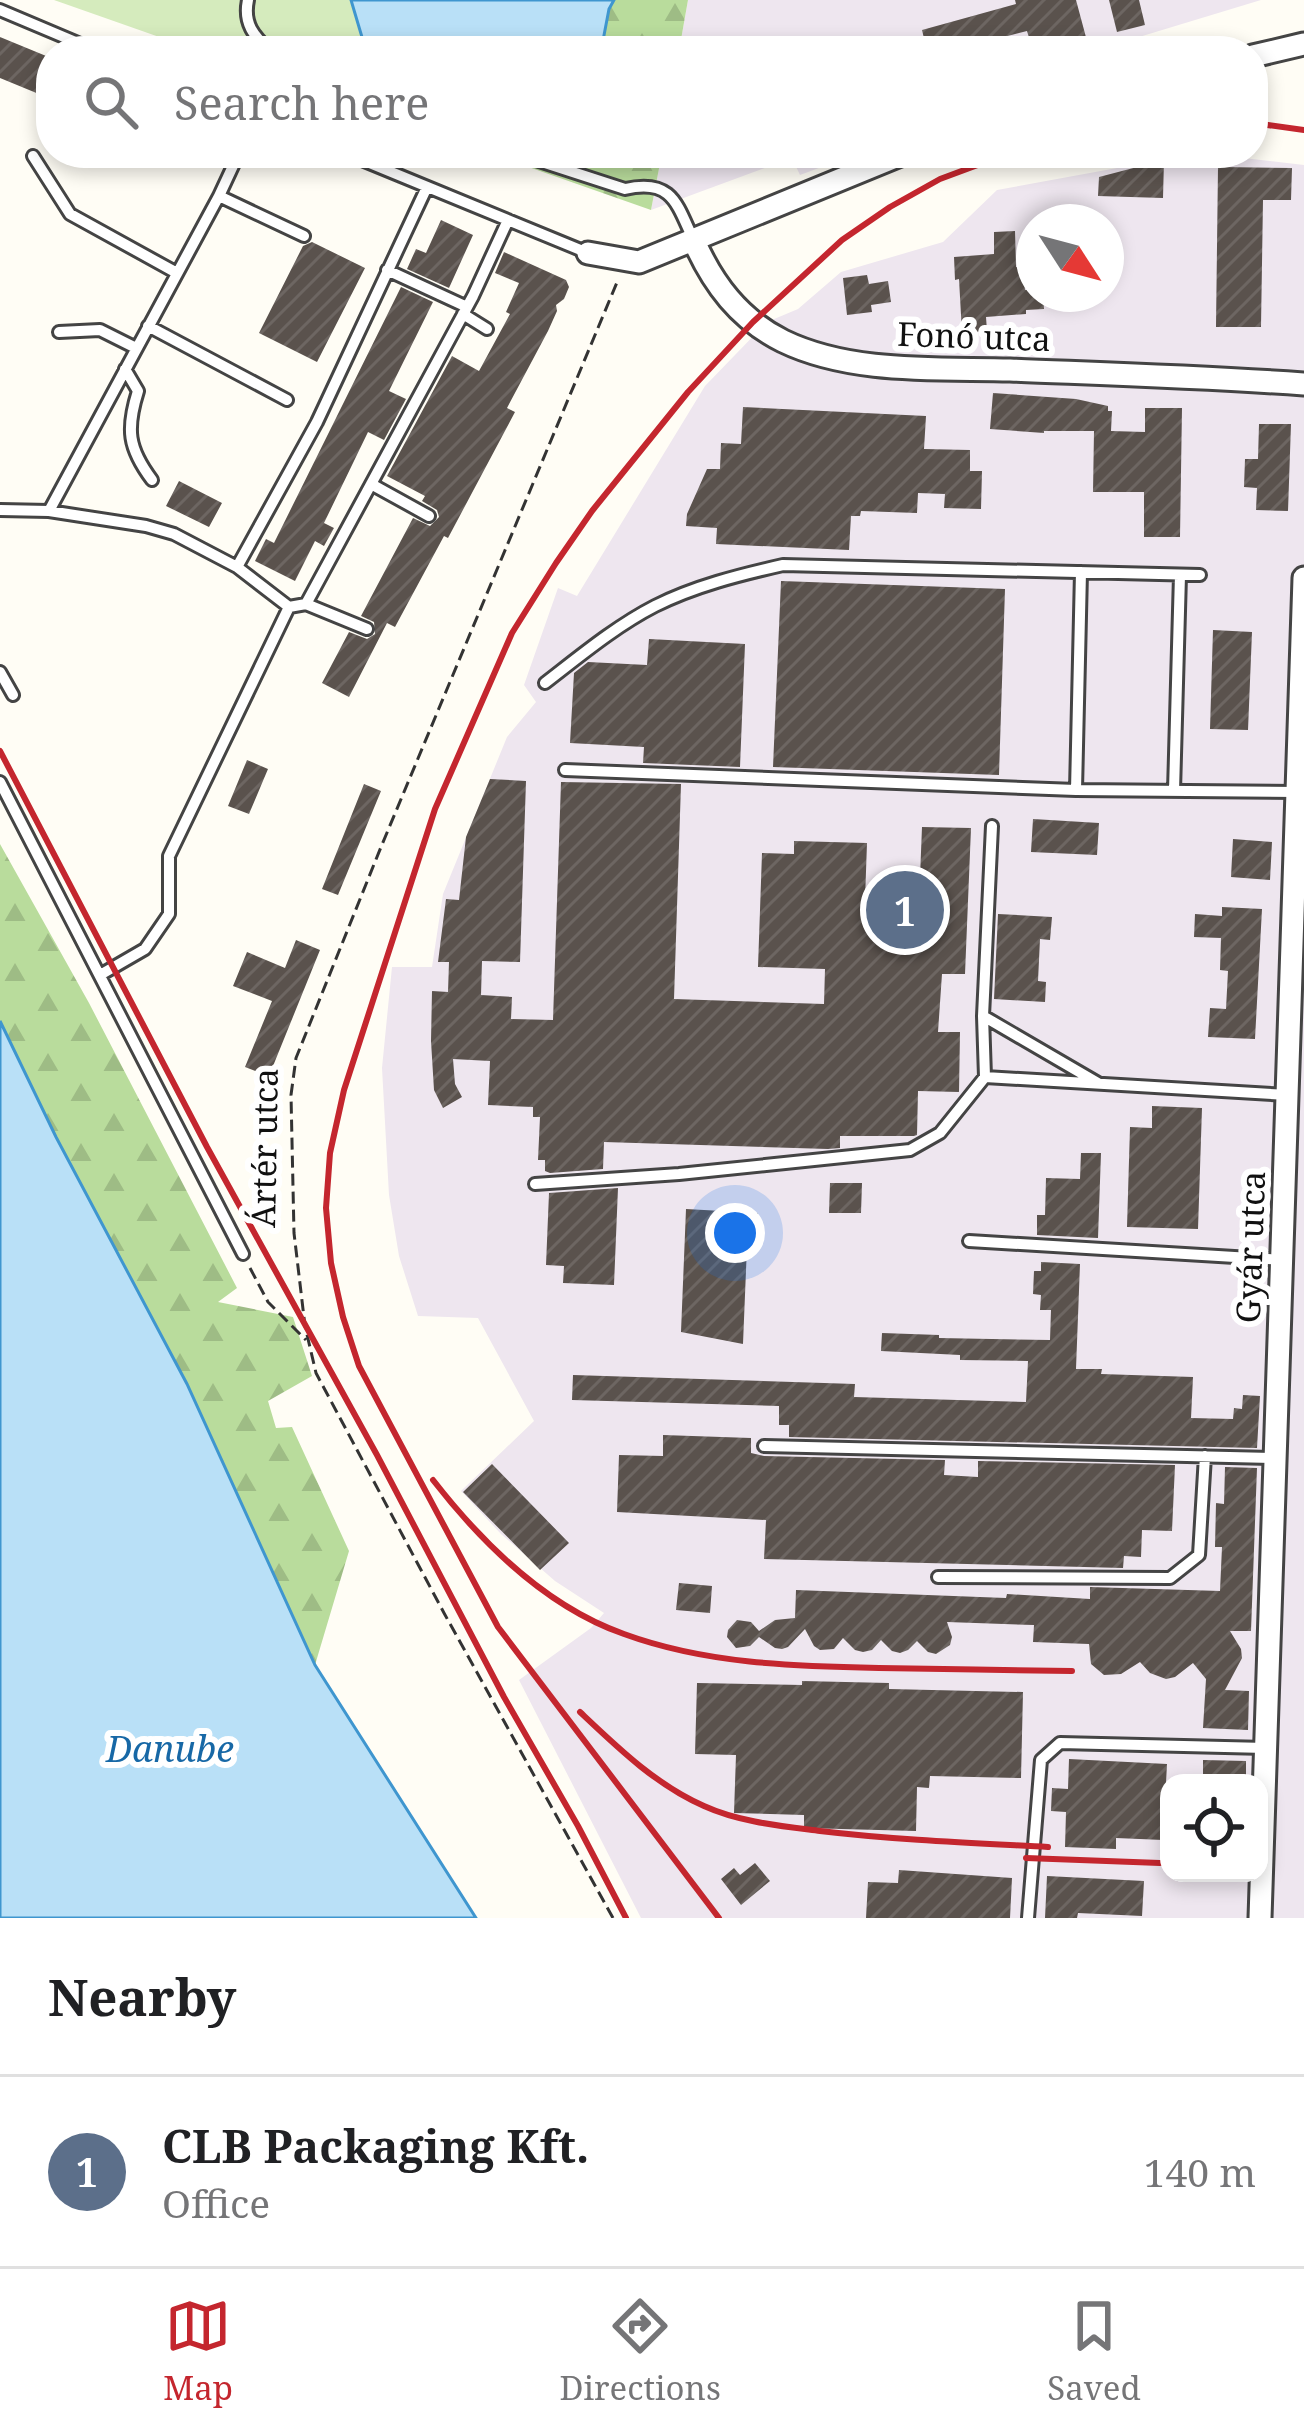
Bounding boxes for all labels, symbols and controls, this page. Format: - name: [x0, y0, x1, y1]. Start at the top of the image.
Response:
- search box: [36, 36, 1268, 168]
- icon: search: [78, 69, 144, 135]
- text: Search here: [174, 72, 429, 133]
- north arrow: [1016, 204, 1124, 312]
- street label: Fonó utca: [897, 311, 1051, 361]
- pin: 1: [866, 865, 944, 955]
- street label: Ártér utca: [240, 1068, 288, 1228]
- street label: Gyár utca: [1225, 1170, 1275, 1324]
- your location: [705, 1203, 765, 1263]
- water label: Danube: [105, 1724, 234, 1773]
- map controls: [1160, 1774, 1268, 1882]
- button: locate: [1160, 1774, 1268, 1882]
- text: Nearby: [48, 1961, 236, 2031]
- text: CLB Packaging Kft.: [162, 2115, 589, 2176]
- text: 1: [76, 2145, 98, 2198]
- text: 140 m: [1144, 2145, 1256, 2198]
- text: Office: [162, 2176, 270, 2229]
- tab: Map: [163, 2293, 233, 2410]
- tab: Directions: [559, 2293, 721, 2410]
- tab: Saved: [1047, 2293, 1141, 2410]

